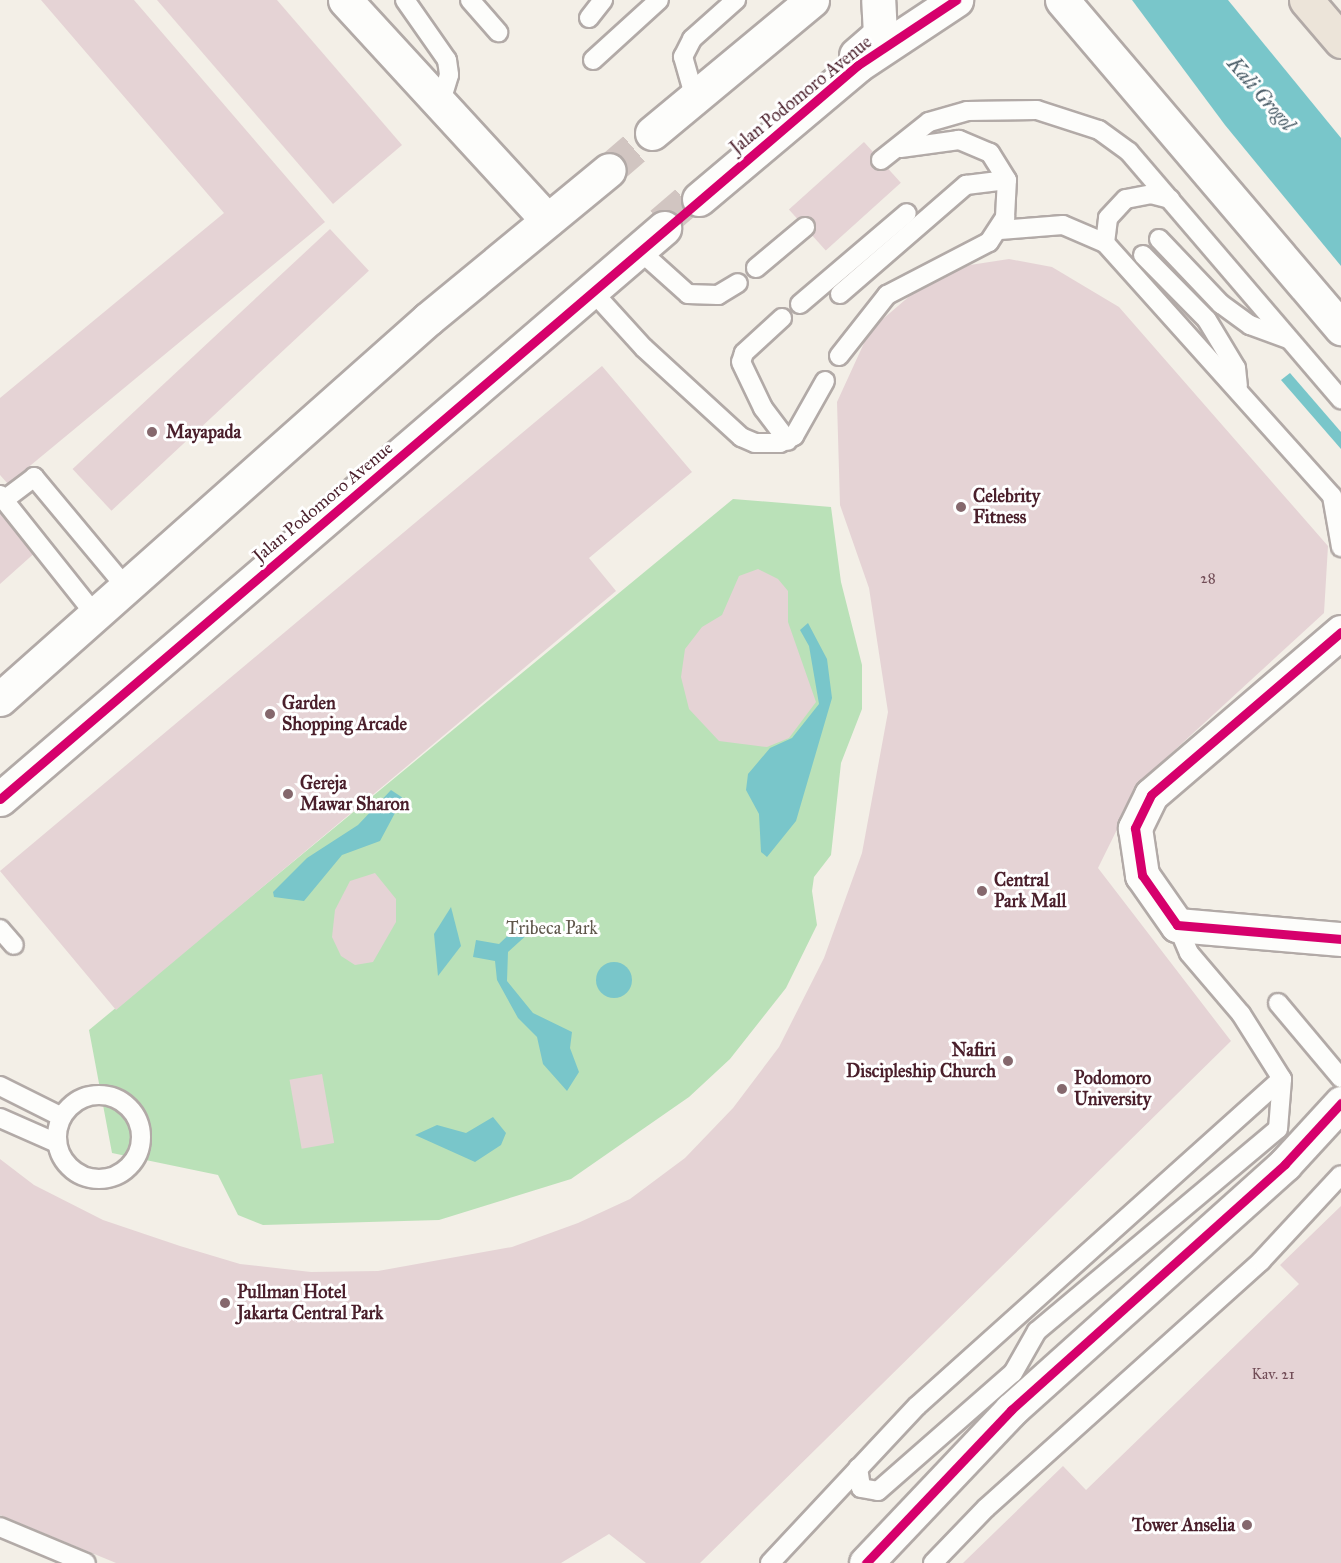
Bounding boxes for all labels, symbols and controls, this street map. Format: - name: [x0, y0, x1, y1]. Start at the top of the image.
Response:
- street label: Jalan Podomoro Avenue: [726, 31, 876, 159]
- water label: Kali Grogol: [1222, 52, 1300, 136]
- place label: Mayapada: [166, 421, 241, 443]
- marker: Mayapada: [143, 423, 161, 441]
- street label: Jalan Podomoro Avenue: [249, 437, 397, 567]
- place label: Celebrity Fitness: [973, 486, 1040, 528]
- marker: Celebrity Fitness: [954, 500, 968, 514]
- house number: 28: [1200, 570, 1216, 588]
- place label: Garden Shopping Arcade: [282, 693, 407, 736]
- marker: Garden Shopping Arcade: [263, 707, 277, 721]
- place label: Gereja Mawar Sharon: [300, 773, 410, 816]
- marker: Gereja Mawar Sharon: [281, 787, 295, 801]
- place label: Central Park Mall: [994, 870, 1066, 912]
- marker: Central Park Mall: [975, 884, 989, 898]
- park label: Tribeca Park: [506, 917, 598, 939]
- place label: Nafiri Discipleship Church: [846, 1040, 996, 1082]
- marker: Nafiri Discipleship Church: [1001, 1054, 1015, 1068]
- place label: Podomoro University: [1074, 1068, 1151, 1110]
- marker: Podomoro University: [1055, 1082, 1069, 1096]
- place label: Pullman Hotel Jakarta Central Park: [237, 1282, 383, 1324]
- marker: Pullman Hotel Jakarta Central Park: [218, 1296, 232, 1310]
- house number: Kav. 21: [1251, 1366, 1295, 1384]
- place label: Tower Anselia: [1132, 1514, 1235, 1536]
- marker: Tower Anselia: [1240, 1518, 1254, 1532]

